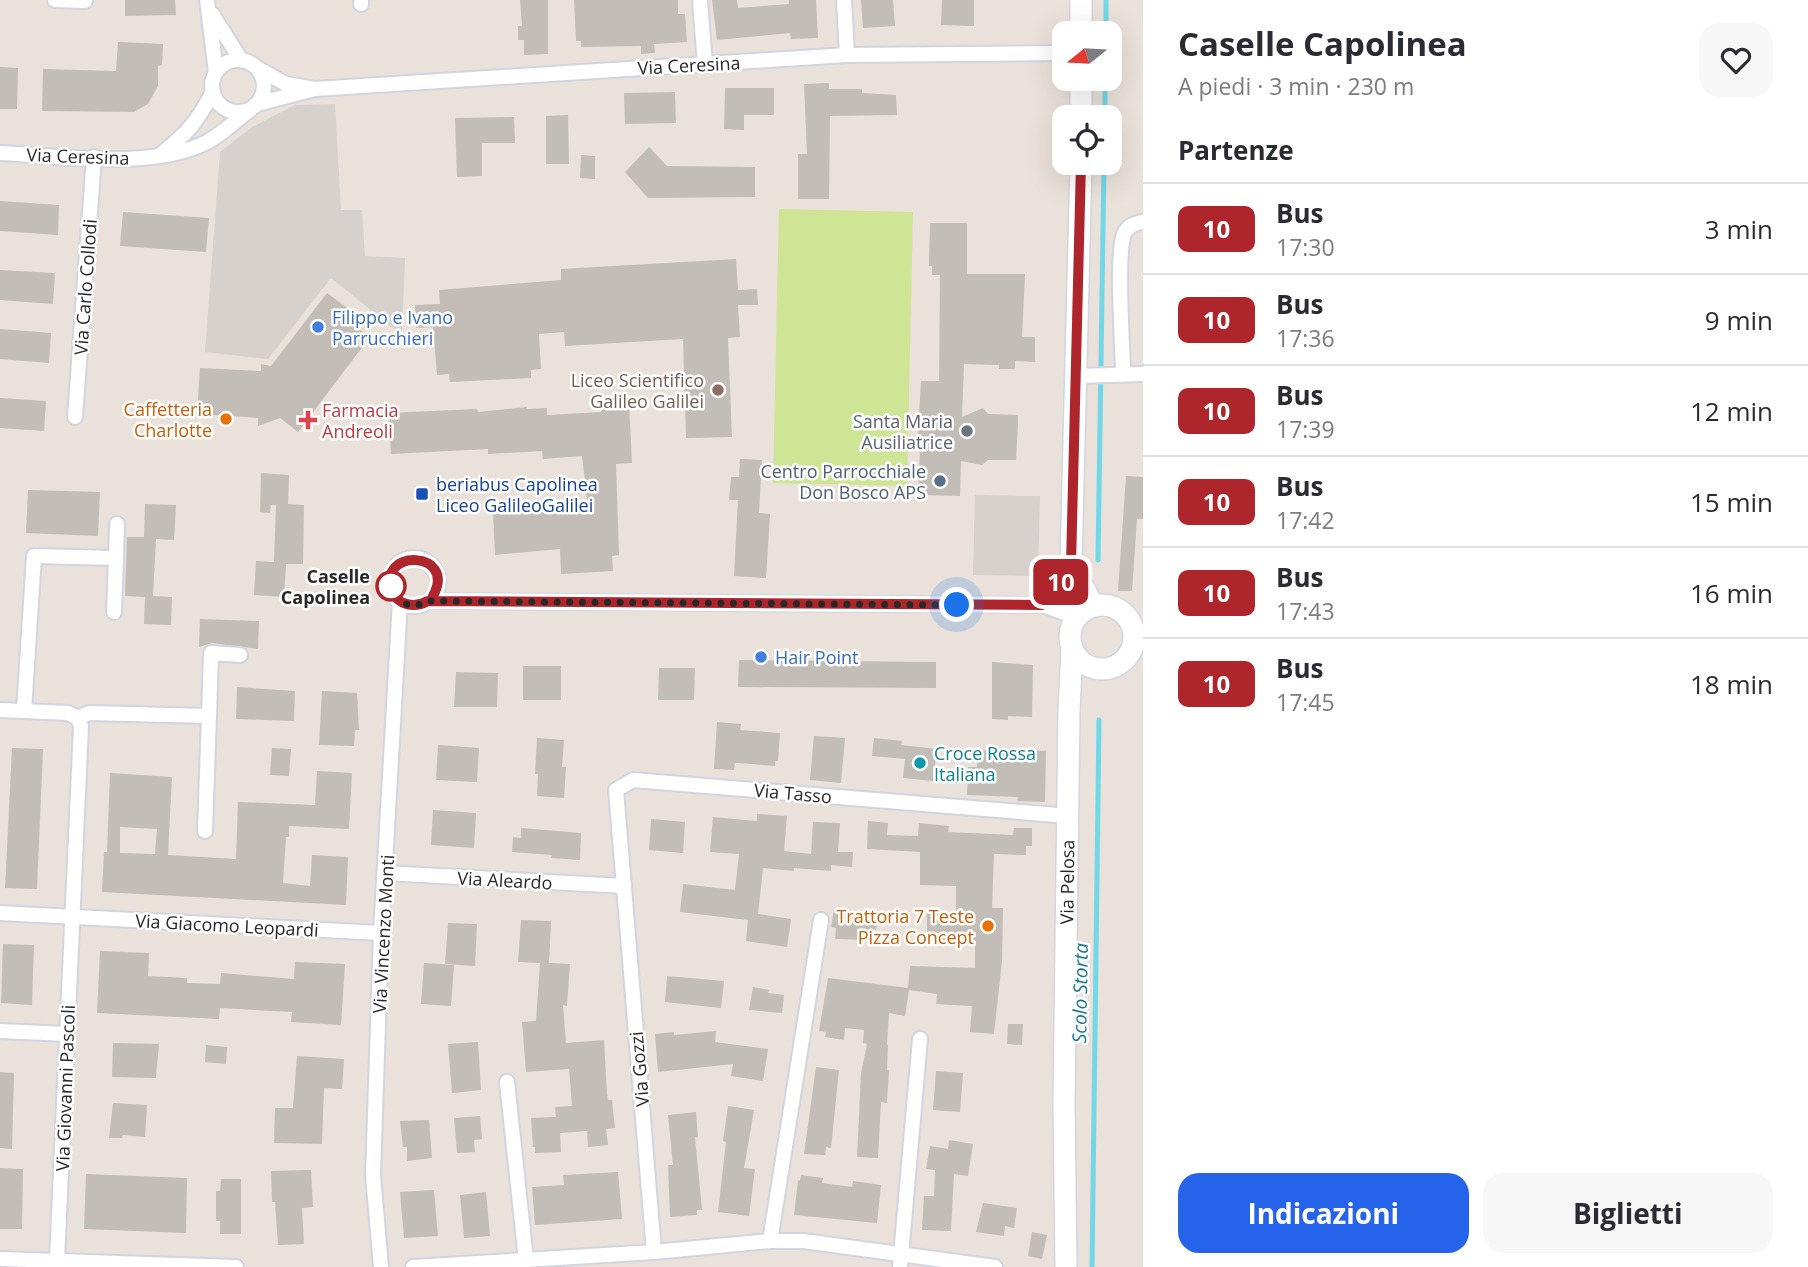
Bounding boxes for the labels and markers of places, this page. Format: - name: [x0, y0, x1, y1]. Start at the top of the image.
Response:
- place label: Filippo e Ivano Parrucchieri: [332, 305, 453, 350]
- marker: Filippo e Ivano Parrucchieri: [310, 319, 326, 335]
- place label: Liceo Scientifico Galileo Galilei: [571, 368, 704, 413]
- marker: Liceo Scientifico Galileo Galilei: [710, 382, 726, 398]
- place label: Caffetteria Charlotte: [124, 397, 212, 442]
- place label: Farmacia Andreoli: [322, 398, 398, 443]
- place label: Santa Maria Ausiliatrice: [853, 409, 953, 454]
- marker: Caffetteria Charlotte: [218, 411, 234, 427]
- marker: Farmacia Andreoli: [300, 412, 316, 428]
- marker: Santa Maria Ausiliatrice: [959, 423, 975, 439]
- place label: Centro Parrocchiale Don Bosco APS: [760, 459, 926, 504]
- place label: beriabus Capolinea Liceo GalileoGalilei: [436, 472, 598, 517]
- marker: Centro Parrocchiale Don Bosco APS: [932, 473, 948, 489]
- marker: beriabus Capolinea Liceo GalileoGalilei: [414, 486, 430, 502]
- place label: Caselle Capolinea: [281, 564, 370, 609]
- marker: Caselle Capolinea: [376, 571, 406, 601]
- place label: Hair Point: [775, 645, 859, 669]
- marker: Hair Point: [753, 649, 769, 665]
- place label: Croce Rossa Italiana: [934, 741, 1036, 786]
- marker: Croce Rossa Italiana: [912, 755, 928, 771]
- place label: Trattoria 7 Teste Pizza Concept: [836, 904, 974, 949]
- marker: Trattoria 7 Teste Pizza Concept: [980, 918, 996, 934]

